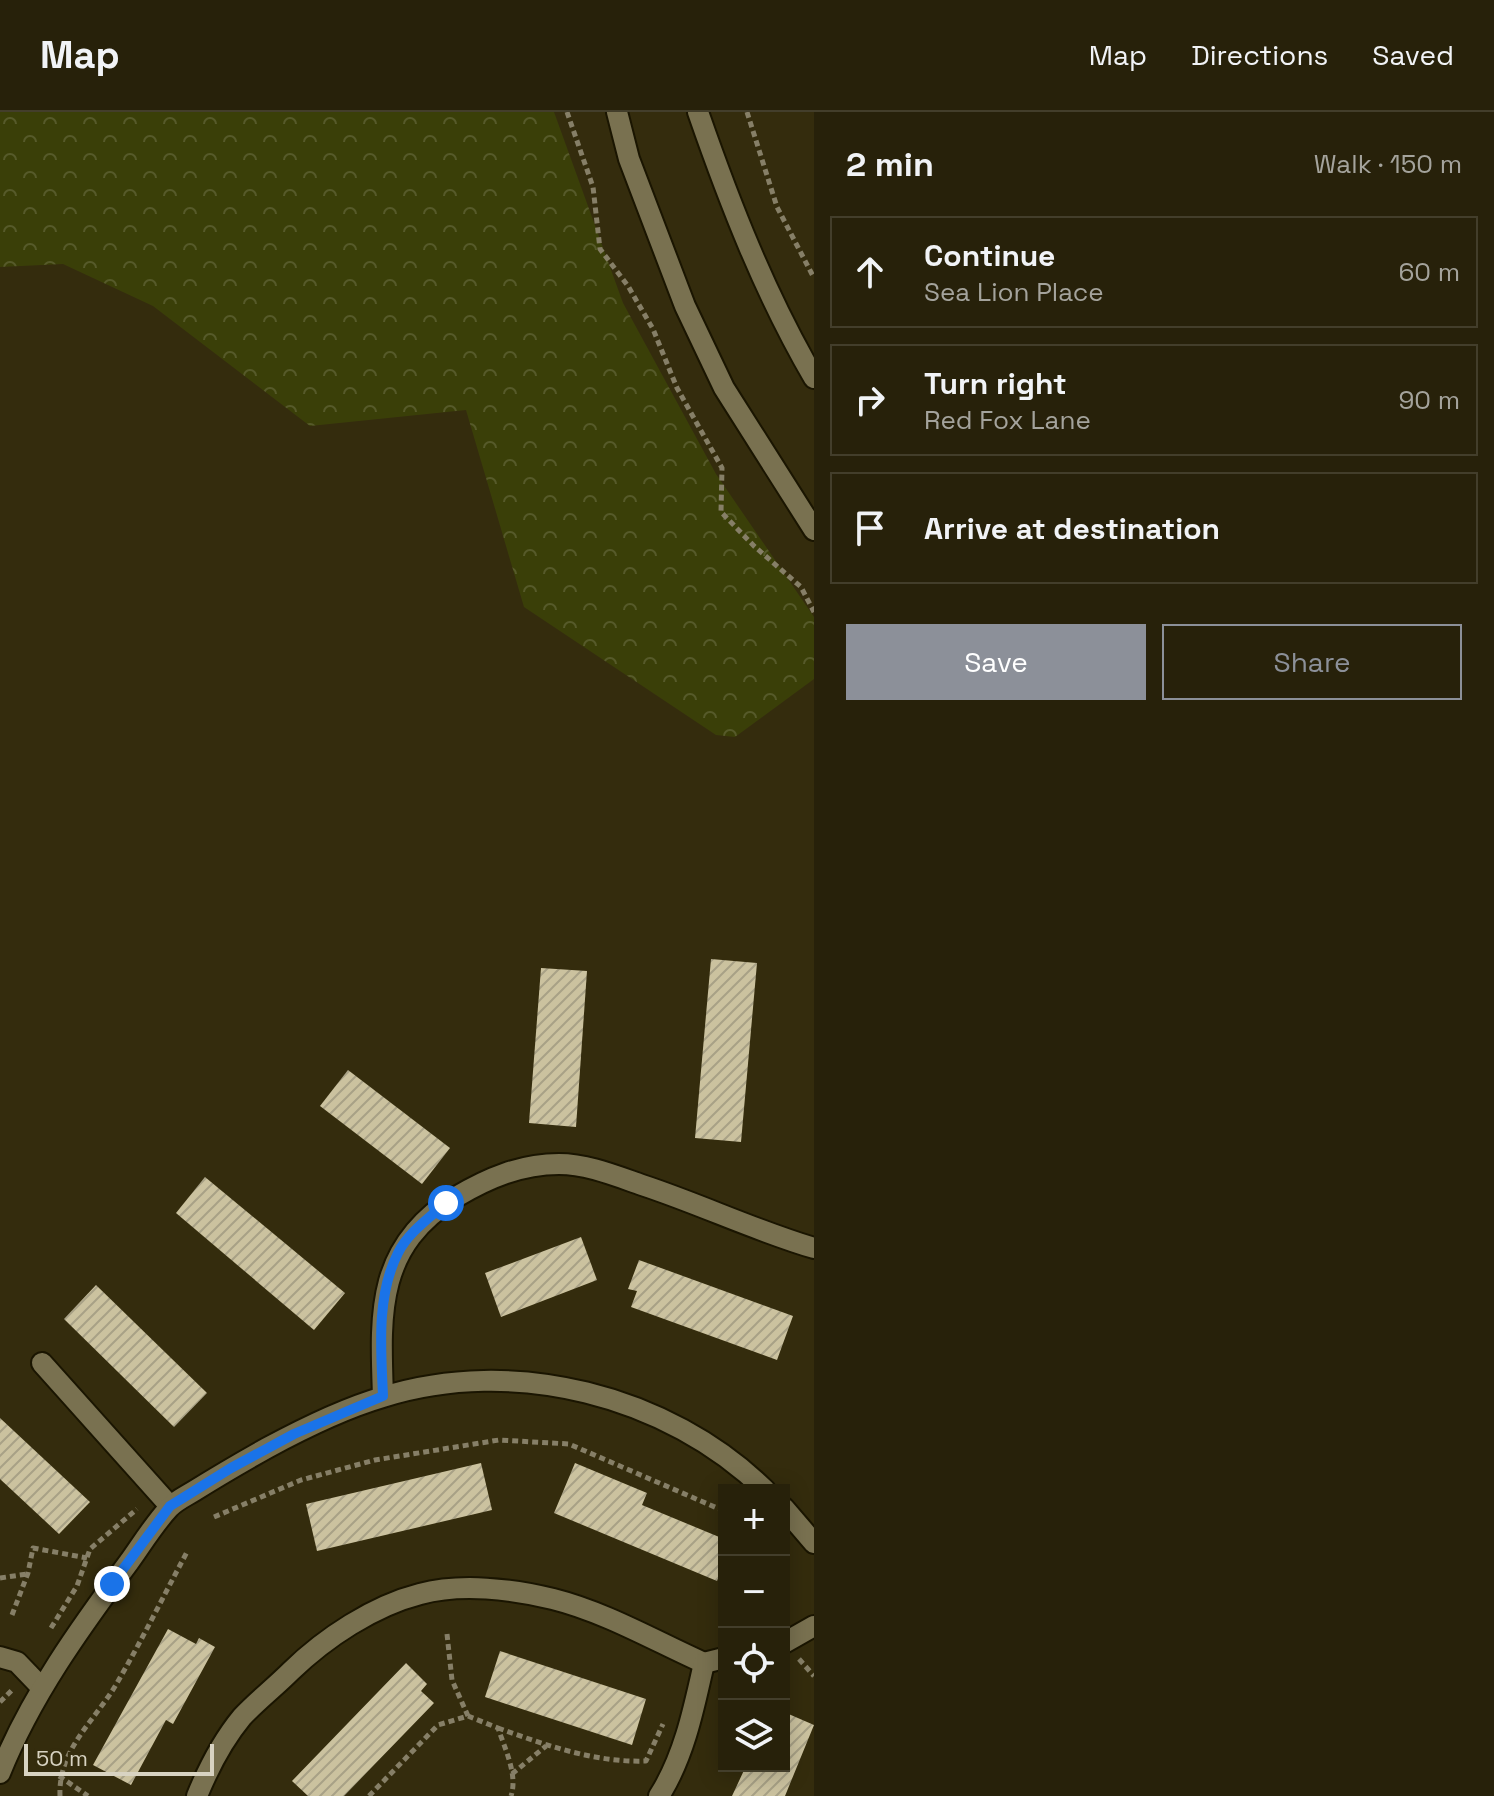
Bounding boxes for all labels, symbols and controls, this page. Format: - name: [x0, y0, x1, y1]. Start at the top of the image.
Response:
- text: Map: [40, 31, 120, 79]
- text: Map: [1089, 37, 1147, 73]
- text: Directions: [1191, 37, 1328, 73]
- text: Saved: [1372, 37, 1454, 73]
- text: 2 min: [846, 143, 934, 186]
- text: Walk · 150 m: [1314, 147, 1462, 181]
- text: Continue: [924, 236, 1055, 275]
- icon: ahead: [848, 250, 892, 294]
- text: 60 m: [1398, 255, 1460, 289]
- text: Sea Lion Place: [924, 275, 1104, 309]
- text: Turn right: [924, 364, 1067, 403]
- icon: right: [848, 378, 892, 422]
- text: 90 m: [1398, 383, 1460, 417]
- text: Red Fox Lane: [924, 403, 1091, 437]
- icon: arrive: [848, 506, 892, 550]
- text: Arrive at destination: [924, 509, 1220, 548]
- button: Save: [846, 624, 1146, 700]
- button: Share: [1162, 624, 1462, 700]
- route start: [428, 1185, 464, 1221]
- map controls: [718, 1484, 790, 1772]
- button: +: [718, 1484, 790, 1556]
- button: −: [718, 1556, 790, 1628]
- route end: [94, 1566, 130, 1602]
- button: locate: [718, 1628, 790, 1700]
- button: layers: [718, 1700, 790, 1772]
- scale bar: [24, 1740, 214, 1776]
- text: 50 m: [36, 1744, 88, 1772]

